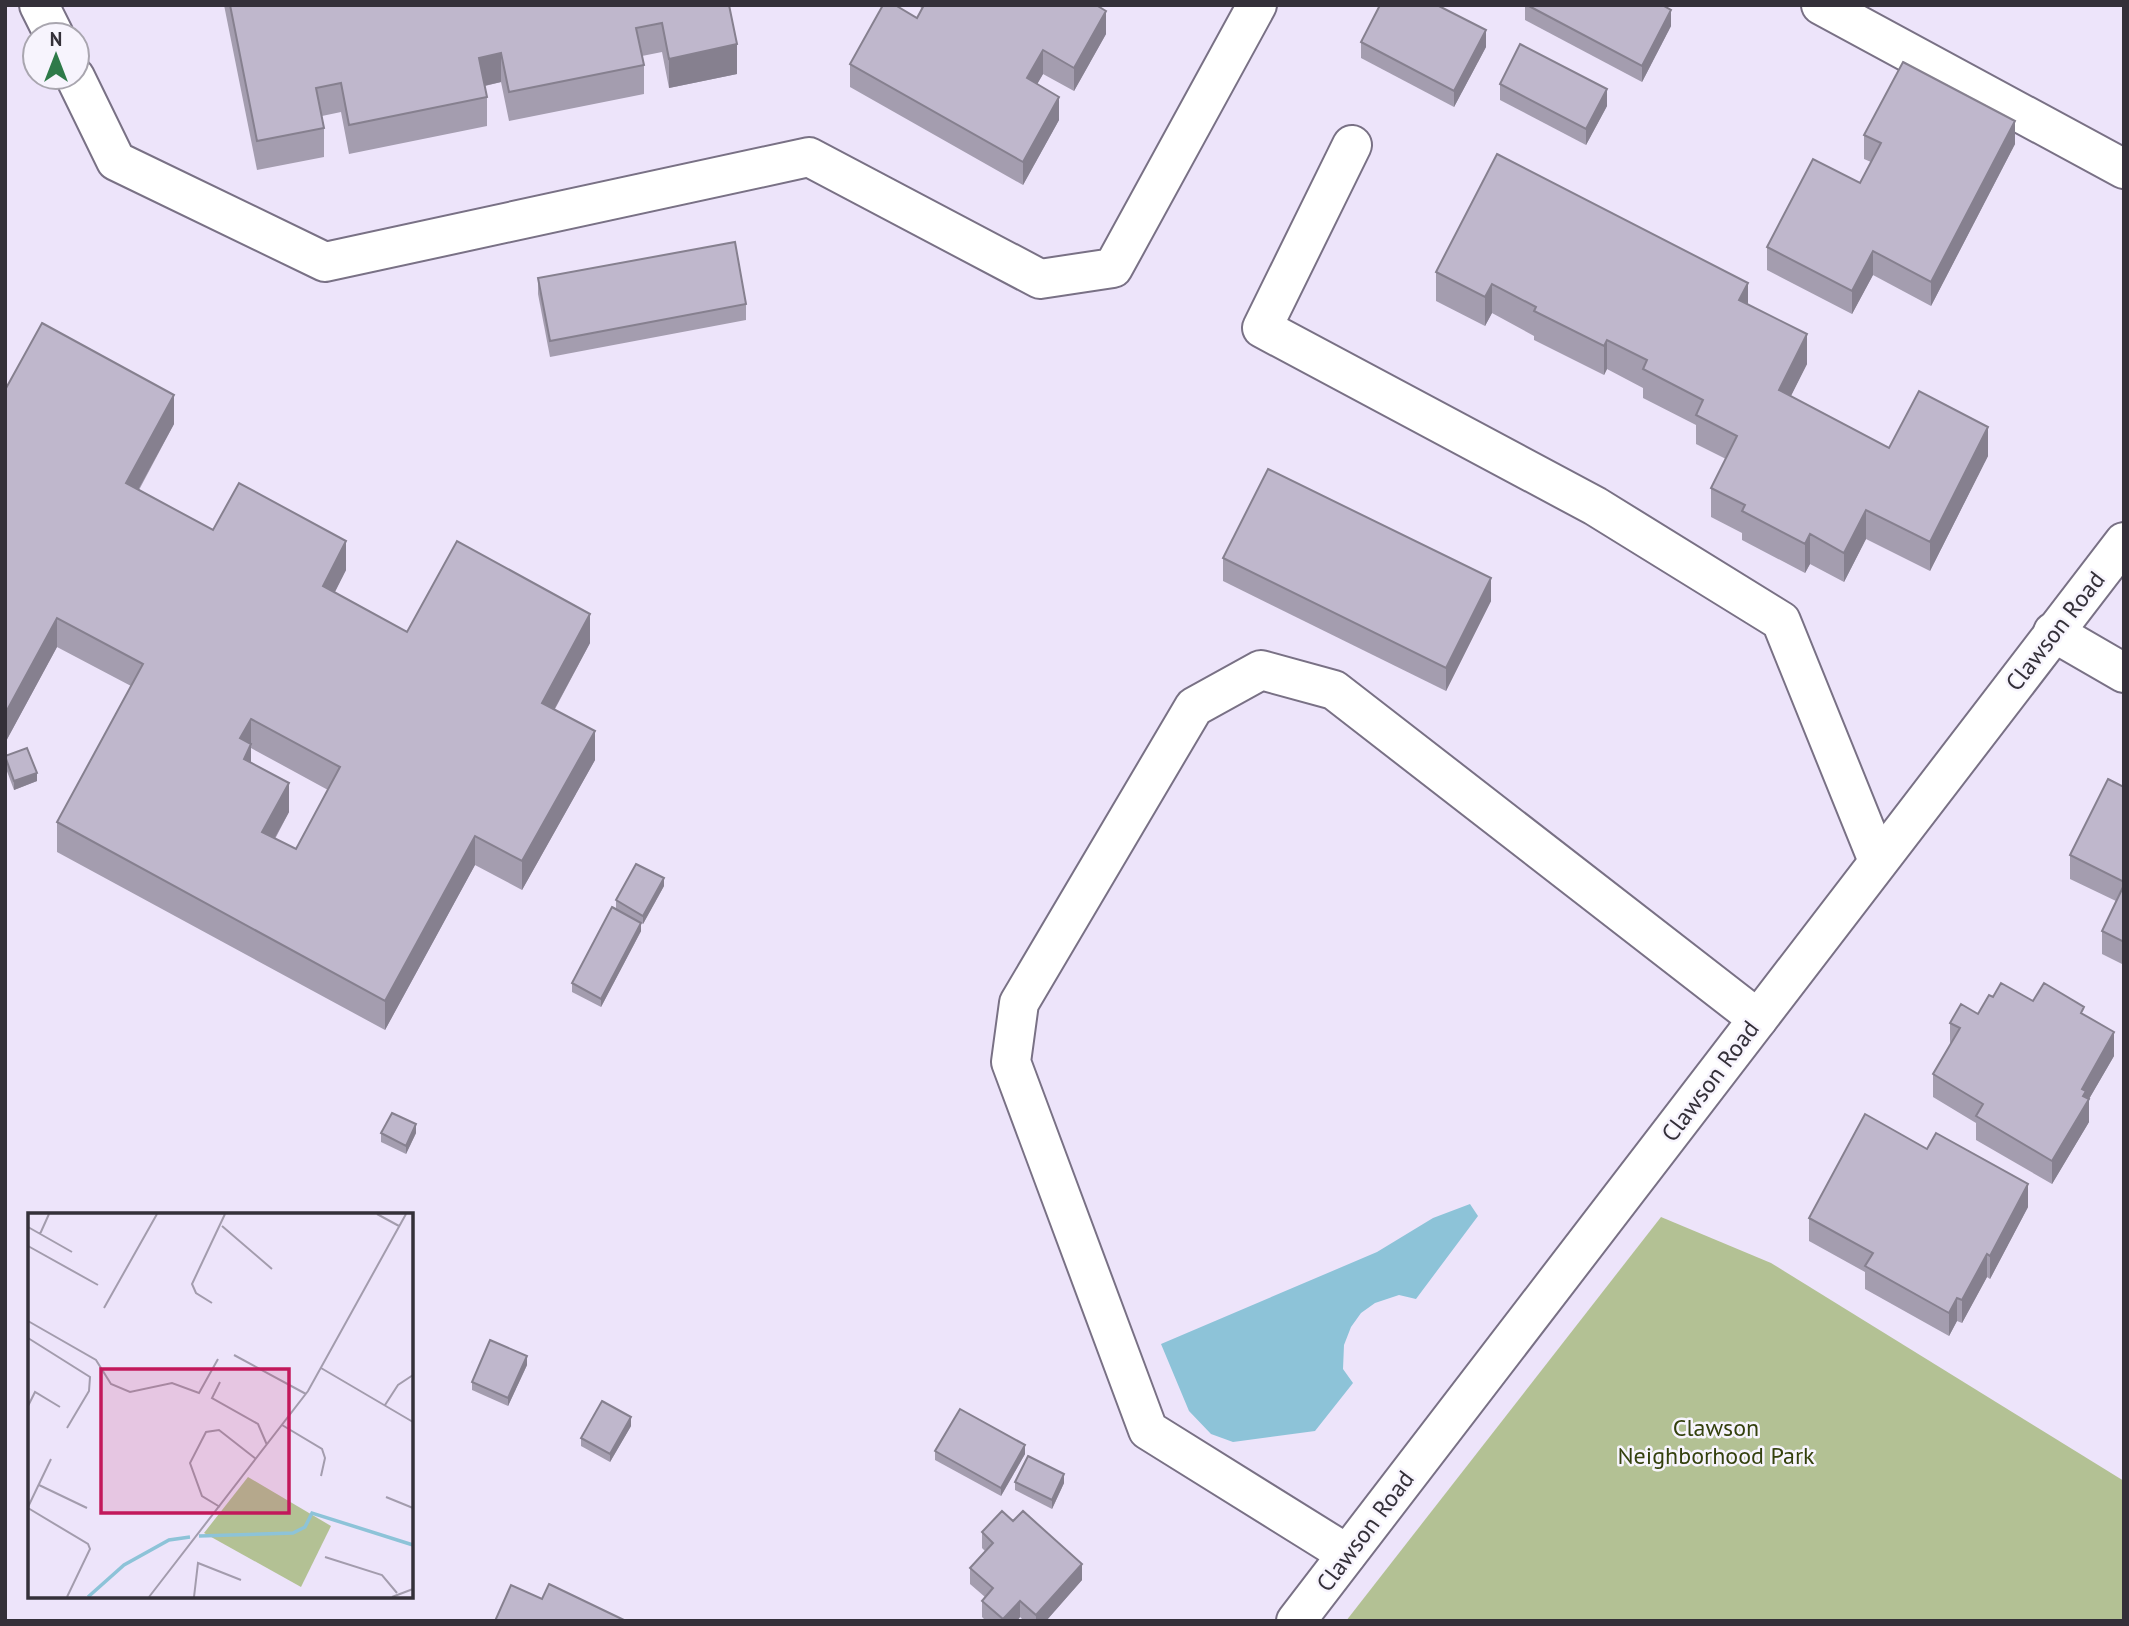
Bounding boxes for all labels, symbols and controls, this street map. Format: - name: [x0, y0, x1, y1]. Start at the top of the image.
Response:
- north arrow: [21, 21, 91, 91]
- text: N: [50, 27, 62, 51]
- street label: Clawson Road: [1999, 565, 2111, 697]
- street label: Clawson Road: [1654, 1014, 1766, 1148]
- inset map: [28, 1213, 413, 1598]
- park label: Clawson Neighborhood Park: [1617, 1412, 1815, 1471]
- street label: Clawson Road: [1309, 1464, 1421, 1598]

